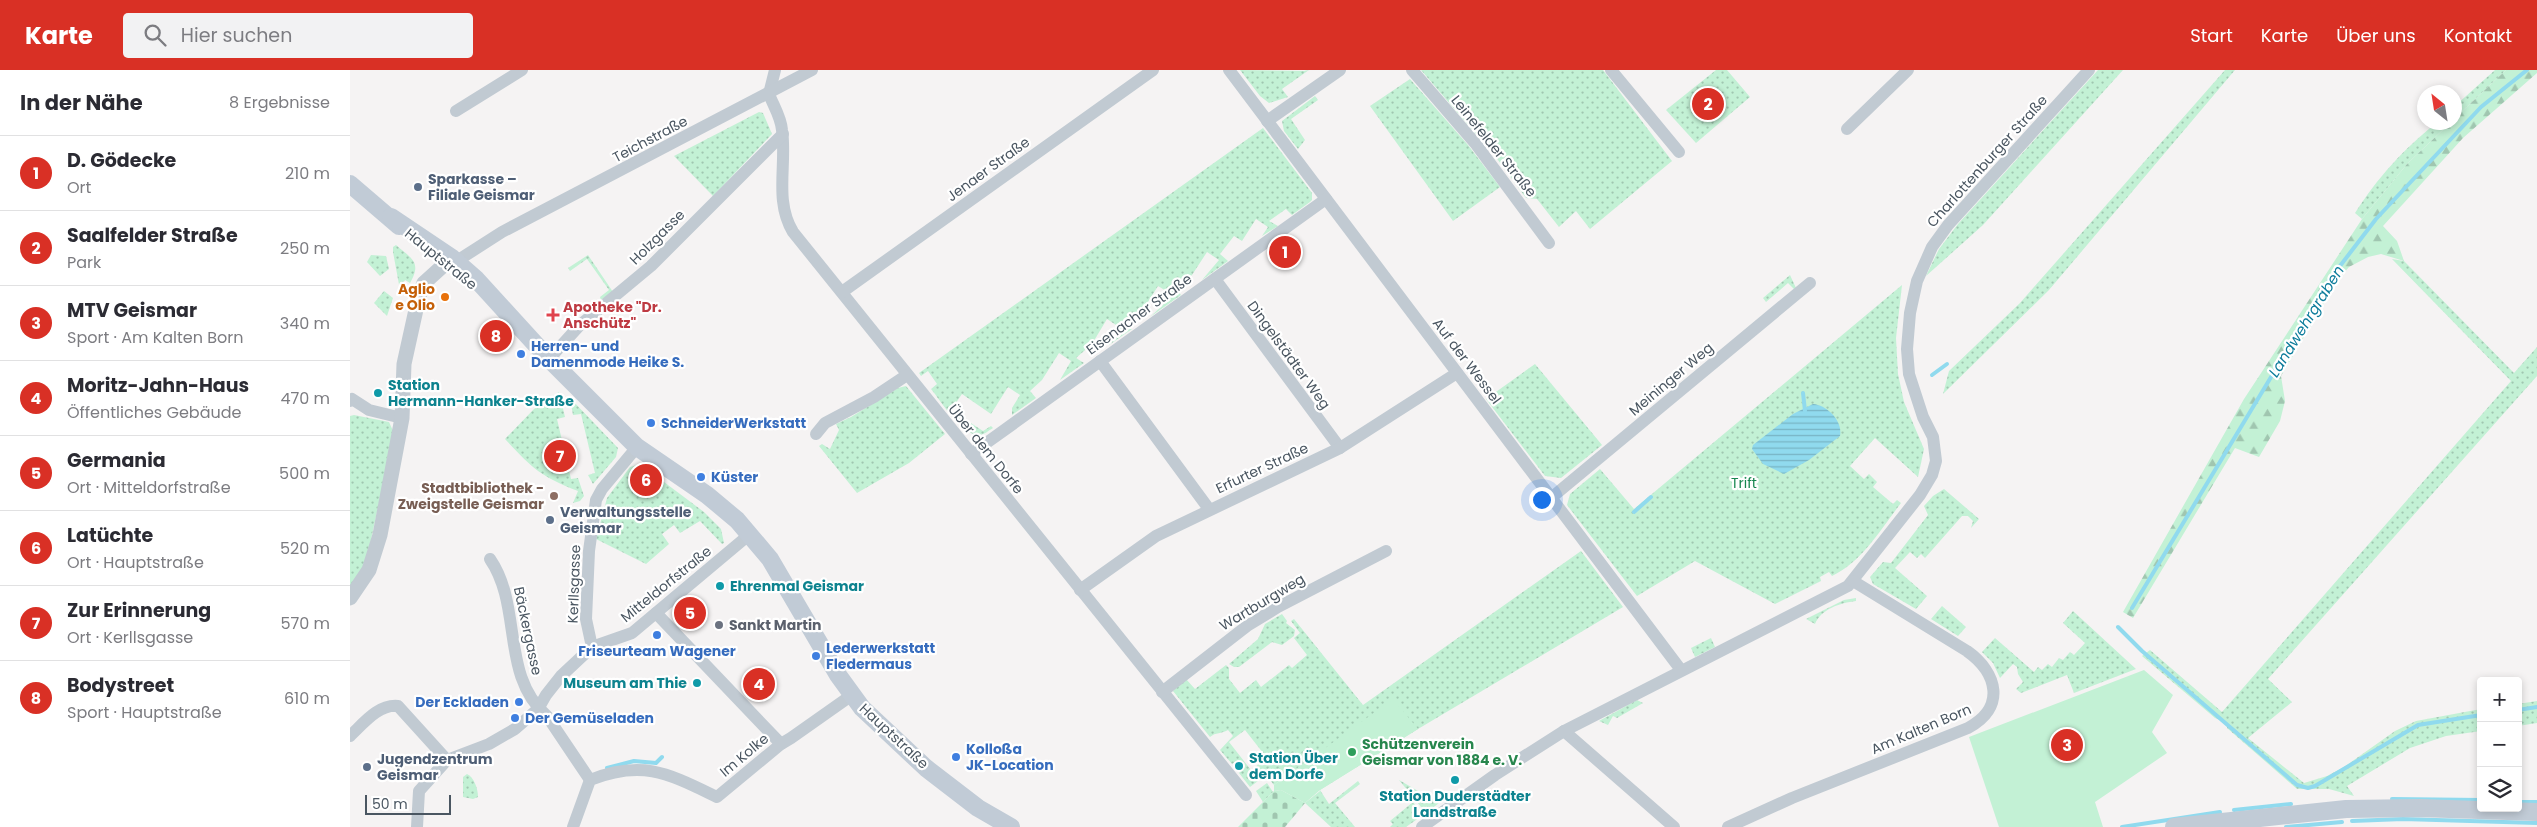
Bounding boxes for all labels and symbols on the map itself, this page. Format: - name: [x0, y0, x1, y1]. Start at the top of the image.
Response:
- pin: 2: [1692, 85, 1724, 123]
- north arrow: [2417, 85, 2462, 130]
- street label: Charlottenburger Straße: [1922, 90, 2052, 231]
- street label: Leinefelder Straße: [1447, 91, 1542, 201]
- street label: Teichstraße: [609, 111, 691, 167]
- street label: Jenaer Straße: [942, 132, 1034, 206]
- place label: Sparkasse – Filiale Geismar: [428, 169, 535, 205]
- marker: Sparkasse – Filiale Geismar: [412, 181, 424, 193]
- street label: Holzgasse: [625, 205, 689, 269]
- street label: Hauptstraße: [401, 224, 482, 295]
- pin: 1: [1269, 233, 1301, 271]
- water label: Landwehrgraben: [2263, 261, 2349, 381]
- street label: Eisenacher Straße: [1082, 269, 1196, 359]
- place label: Aglio e Olio: [395, 279, 435, 315]
- marker: Aglio e Olio: [439, 291, 451, 303]
- place label: Apotheke "Dr. Anschütz": [563, 297, 662, 333]
- street label: Dingelstädter Weg: [1243, 297, 1335, 413]
- marker: Apotheke "Dr. Anschütz": [547, 309, 559, 321]
- street label: Auf der Wessel: [1428, 314, 1506, 408]
- pin: 8: [480, 317, 512, 355]
- place label: Herren- und Damenmode Heike S.: [531, 336, 684, 372]
- street label: Meininger Weg: [1625, 338, 1717, 420]
- marker: Herren- und Damenmode Heike S.: [515, 348, 527, 360]
- place label: Station Hermann-Hanker-Straße: [388, 375, 574, 411]
- marker: Station Hermann-Hanker-Straße: [372, 387, 384, 399]
- street label: Über dem Dorfe: [944, 400, 1029, 498]
- place label: SchneiderWerkstatt: [661, 413, 807, 433]
- marker: SchneiderWerkstatt: [645, 417, 657, 429]
- pin: 7: [544, 437, 576, 475]
- street label: Erfurter Straße: [1212, 438, 1312, 498]
- pin: 6: [630, 461, 662, 499]
- place label: Küster: [711, 467, 758, 487]
- marker: Küster: [695, 471, 707, 483]
- park label: Trift: [1731, 473, 1757, 493]
- place label: Stadtbibliothek - Zweigstelle Geismar: [398, 478, 544, 514]
- your location: [1529, 487, 1555, 513]
- marker: Stadtbibliothek - Zweigstelle Geismar: [548, 490, 560, 502]
- place label: Verwaltungsstelle Geismar: [560, 502, 692, 538]
- marker: Verwaltungsstelle Geismar: [544, 514, 556, 526]
- street label: Mitteldorfstraße: [616, 541, 716, 627]
- street label: Kerllsgasse: [563, 544, 585, 624]
- street label: Wartburgweg: [1216, 569, 1308, 635]
- place label: Ehrenmal Geismar: [730, 576, 864, 596]
- marker: Ehrenmal Geismar: [714, 580, 726, 592]
- street label: Bäckergasse: [509, 585, 547, 677]
- pin: 5: [674, 594, 706, 632]
- place label: Sankt Martin: [729, 615, 821, 635]
- marker: Sankt Martin: [713, 619, 725, 631]
- marker: Friseurteam Wagener: [651, 629, 663, 641]
- place label: Lederwerkstatt Fledermaus: [826, 638, 936, 674]
- place label: Friseurteam Wagener: [578, 641, 736, 661]
- marker: Lederwerkstatt Fledermaus: [810, 650, 822, 662]
- pin: 4: [743, 665, 775, 703]
- place label: Museum am Thie: [563, 673, 687, 693]
- marker: Museum am Thie: [691, 677, 703, 689]
- place label: Der Eckladen: [415, 692, 509, 712]
- marker: Der Eckladen: [513, 696, 525, 708]
- street label: Hauptstraße: [855, 699, 933, 774]
- street label: Am Kalten Born: [1868, 699, 1974, 759]
- place label: Der Gemüseladen: [525, 708, 654, 728]
- marker: Der Gemüseladen: [509, 712, 521, 724]
- pin: 3: [2051, 726, 2083, 764]
- street label: Im Kolke: [715, 728, 773, 781]
- place label: Schützenverein Geismar von 1884 e. V.: [1362, 734, 1522, 770]
- place label: Kolloßa JK-Location: [966, 739, 1054, 775]
- marker: Schützenverein Geismar von 1884 e. V.: [1346, 746, 1358, 758]
- place label: Station Über dem Dorfe: [1249, 748, 1338, 784]
- place label: Jugendzentrum Geismar: [377, 749, 493, 785]
- marker: Kolloßa JK-Location: [950, 751, 962, 763]
- marker: Station Über dem Dorfe: [1233, 760, 1245, 772]
- marker: Jugendzentrum Geismar: [361, 761, 373, 773]
- marker: Station Duderstädter Landstraße: [1449, 774, 1461, 786]
- place label: Station Duderstädter Landstraße: [1379, 786, 1531, 822]
- scale bar: [365, 792, 451, 815]

